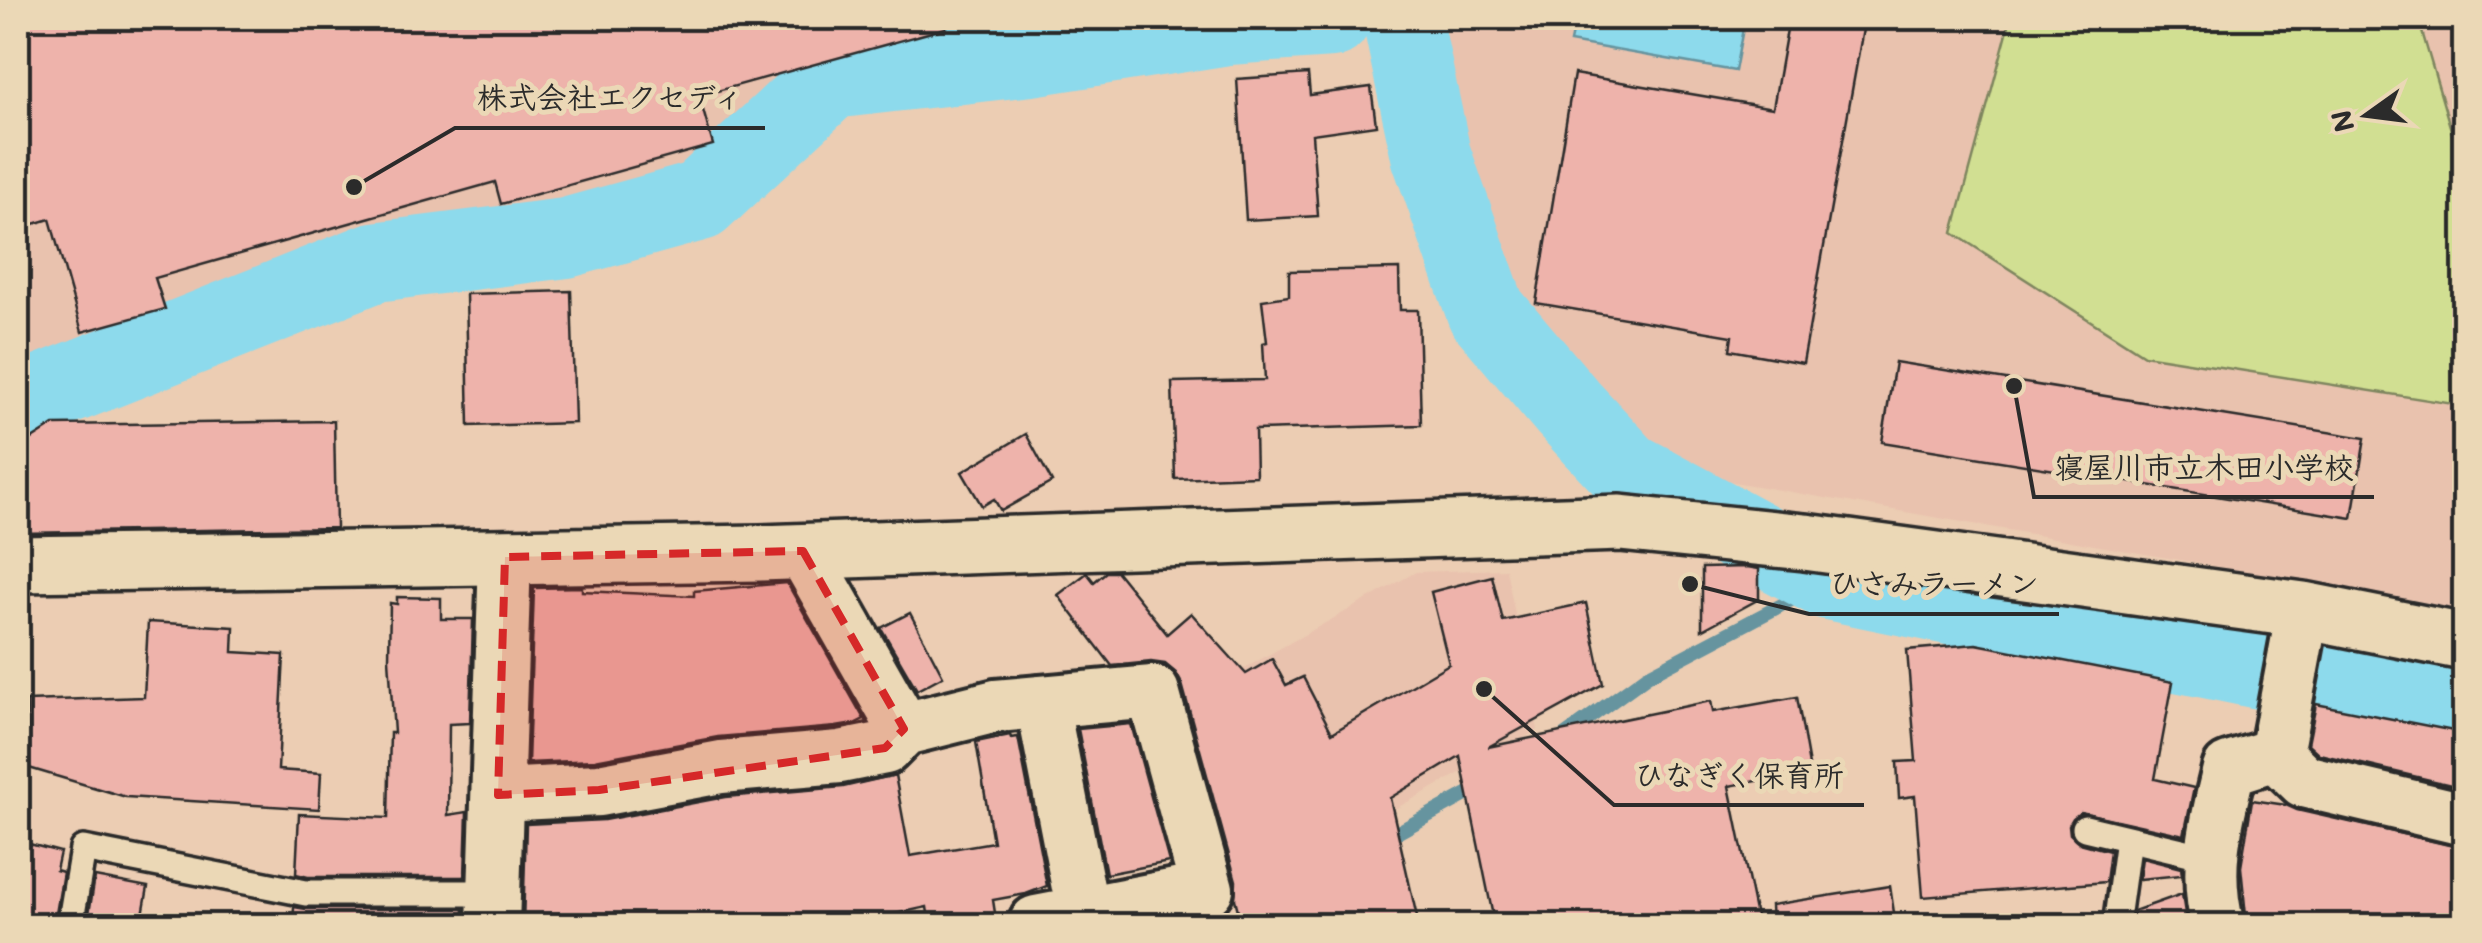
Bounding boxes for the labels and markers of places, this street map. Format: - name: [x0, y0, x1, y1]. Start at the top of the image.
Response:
- callout: 株式会社エクセディ: [455, 68, 765, 128]
- callout: 寝屋川市立木田小学校: [2034, 437, 2374, 497]
- callout: ひさみラーメン: [1809, 554, 2059, 614]
- callout: ひなぎく保育所: [1614, 745, 1864, 805]

